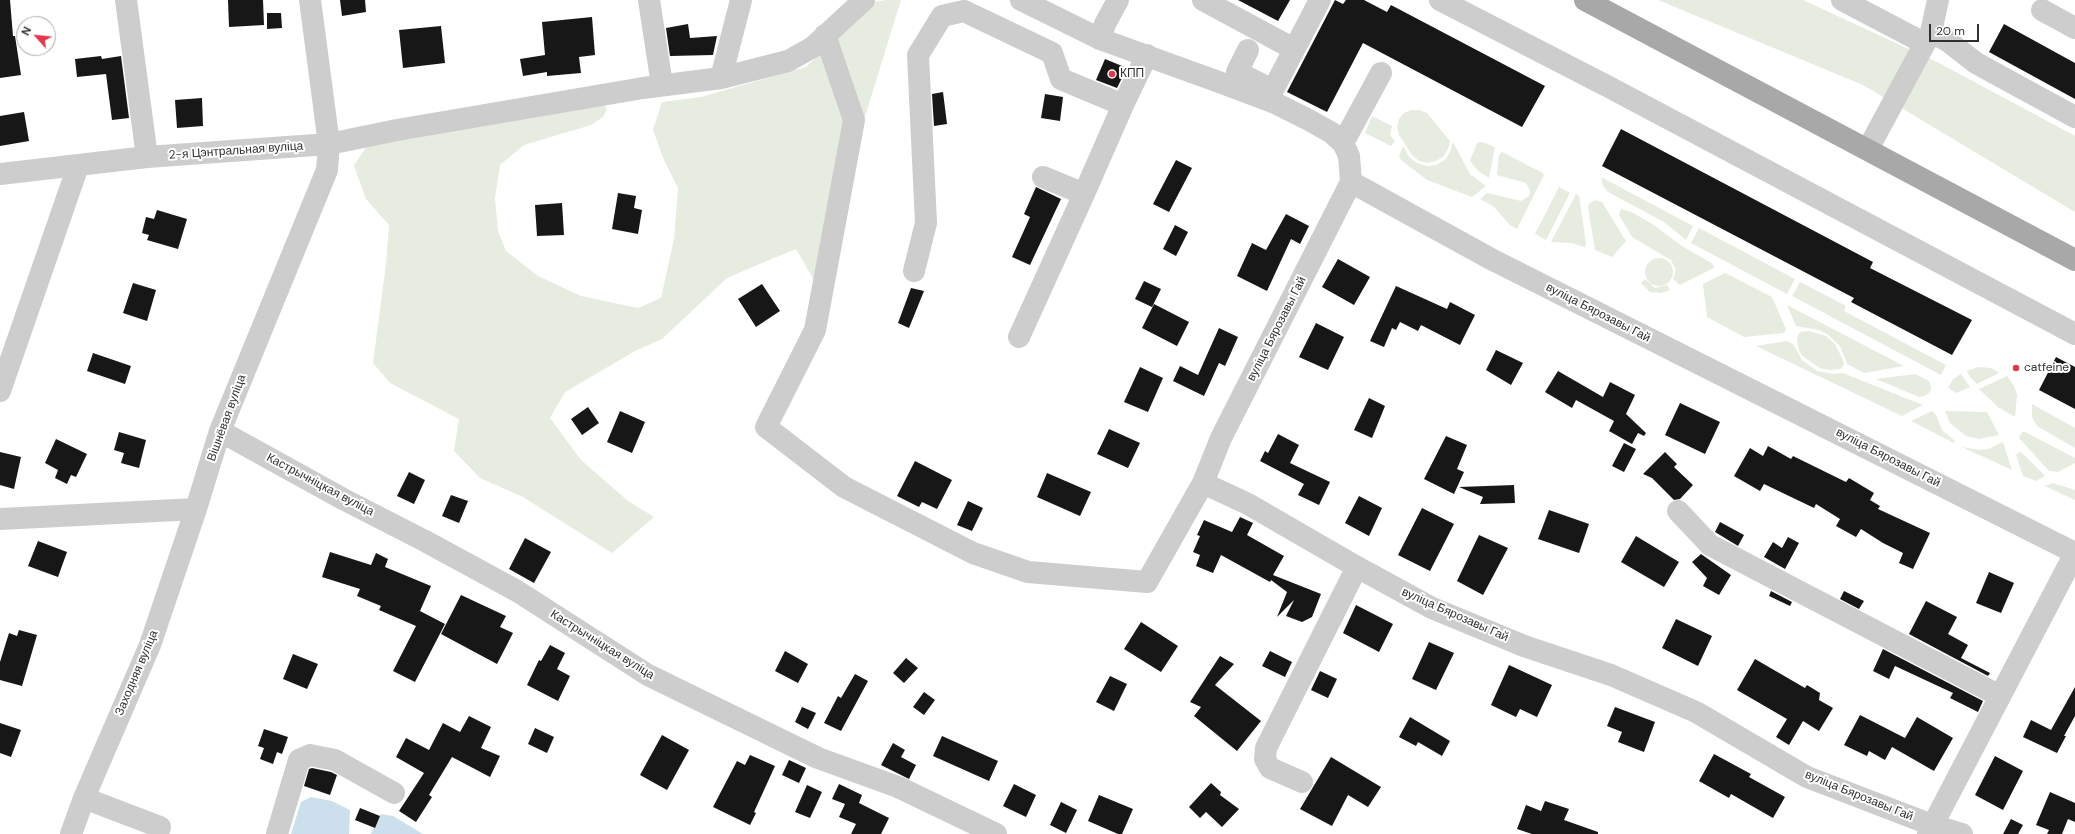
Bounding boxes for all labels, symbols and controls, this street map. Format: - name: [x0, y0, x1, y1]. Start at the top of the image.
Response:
- north arrow: [16, 16, 56, 56]
- scale bar: [1931, 16, 1981, 42]
- text: 20 m: [1936, 23, 1965, 39]
- text: N: [18, 24, 34, 38]
- place label: КПП: [1120, 67, 1144, 81]
- marker: КПП: [1107, 69, 1117, 79]
- street label: 2-я Цэнтральная вуліца: [168, 139, 304, 163]
- street label: вуліца Бярозавы Гай: [1244, 274, 1310, 384]
- street label: вуліца Бярозавы Гай: [1543, 280, 1653, 346]
- place label: catfeine: [2024, 361, 2069, 375]
- marker: catfeine: [2011, 363, 2021, 373]
- street label: Вішнёвая вуліца: [205, 373, 249, 463]
- street label: вуліца Бярозавы Гай: [1833, 425, 1943, 491]
- street label: Кастрычніцкая вуліца: [264, 451, 376, 519]
- street label: вуліца Бярозавы Гай: [1399, 585, 1511, 645]
- street label: Кастрычніцкая вуліца: [547, 607, 657, 683]
- street label: Заходняя вуліца: [113, 628, 161, 718]
- street label: вуліца Бярозавы Гай: [1803, 768, 1915, 824]

